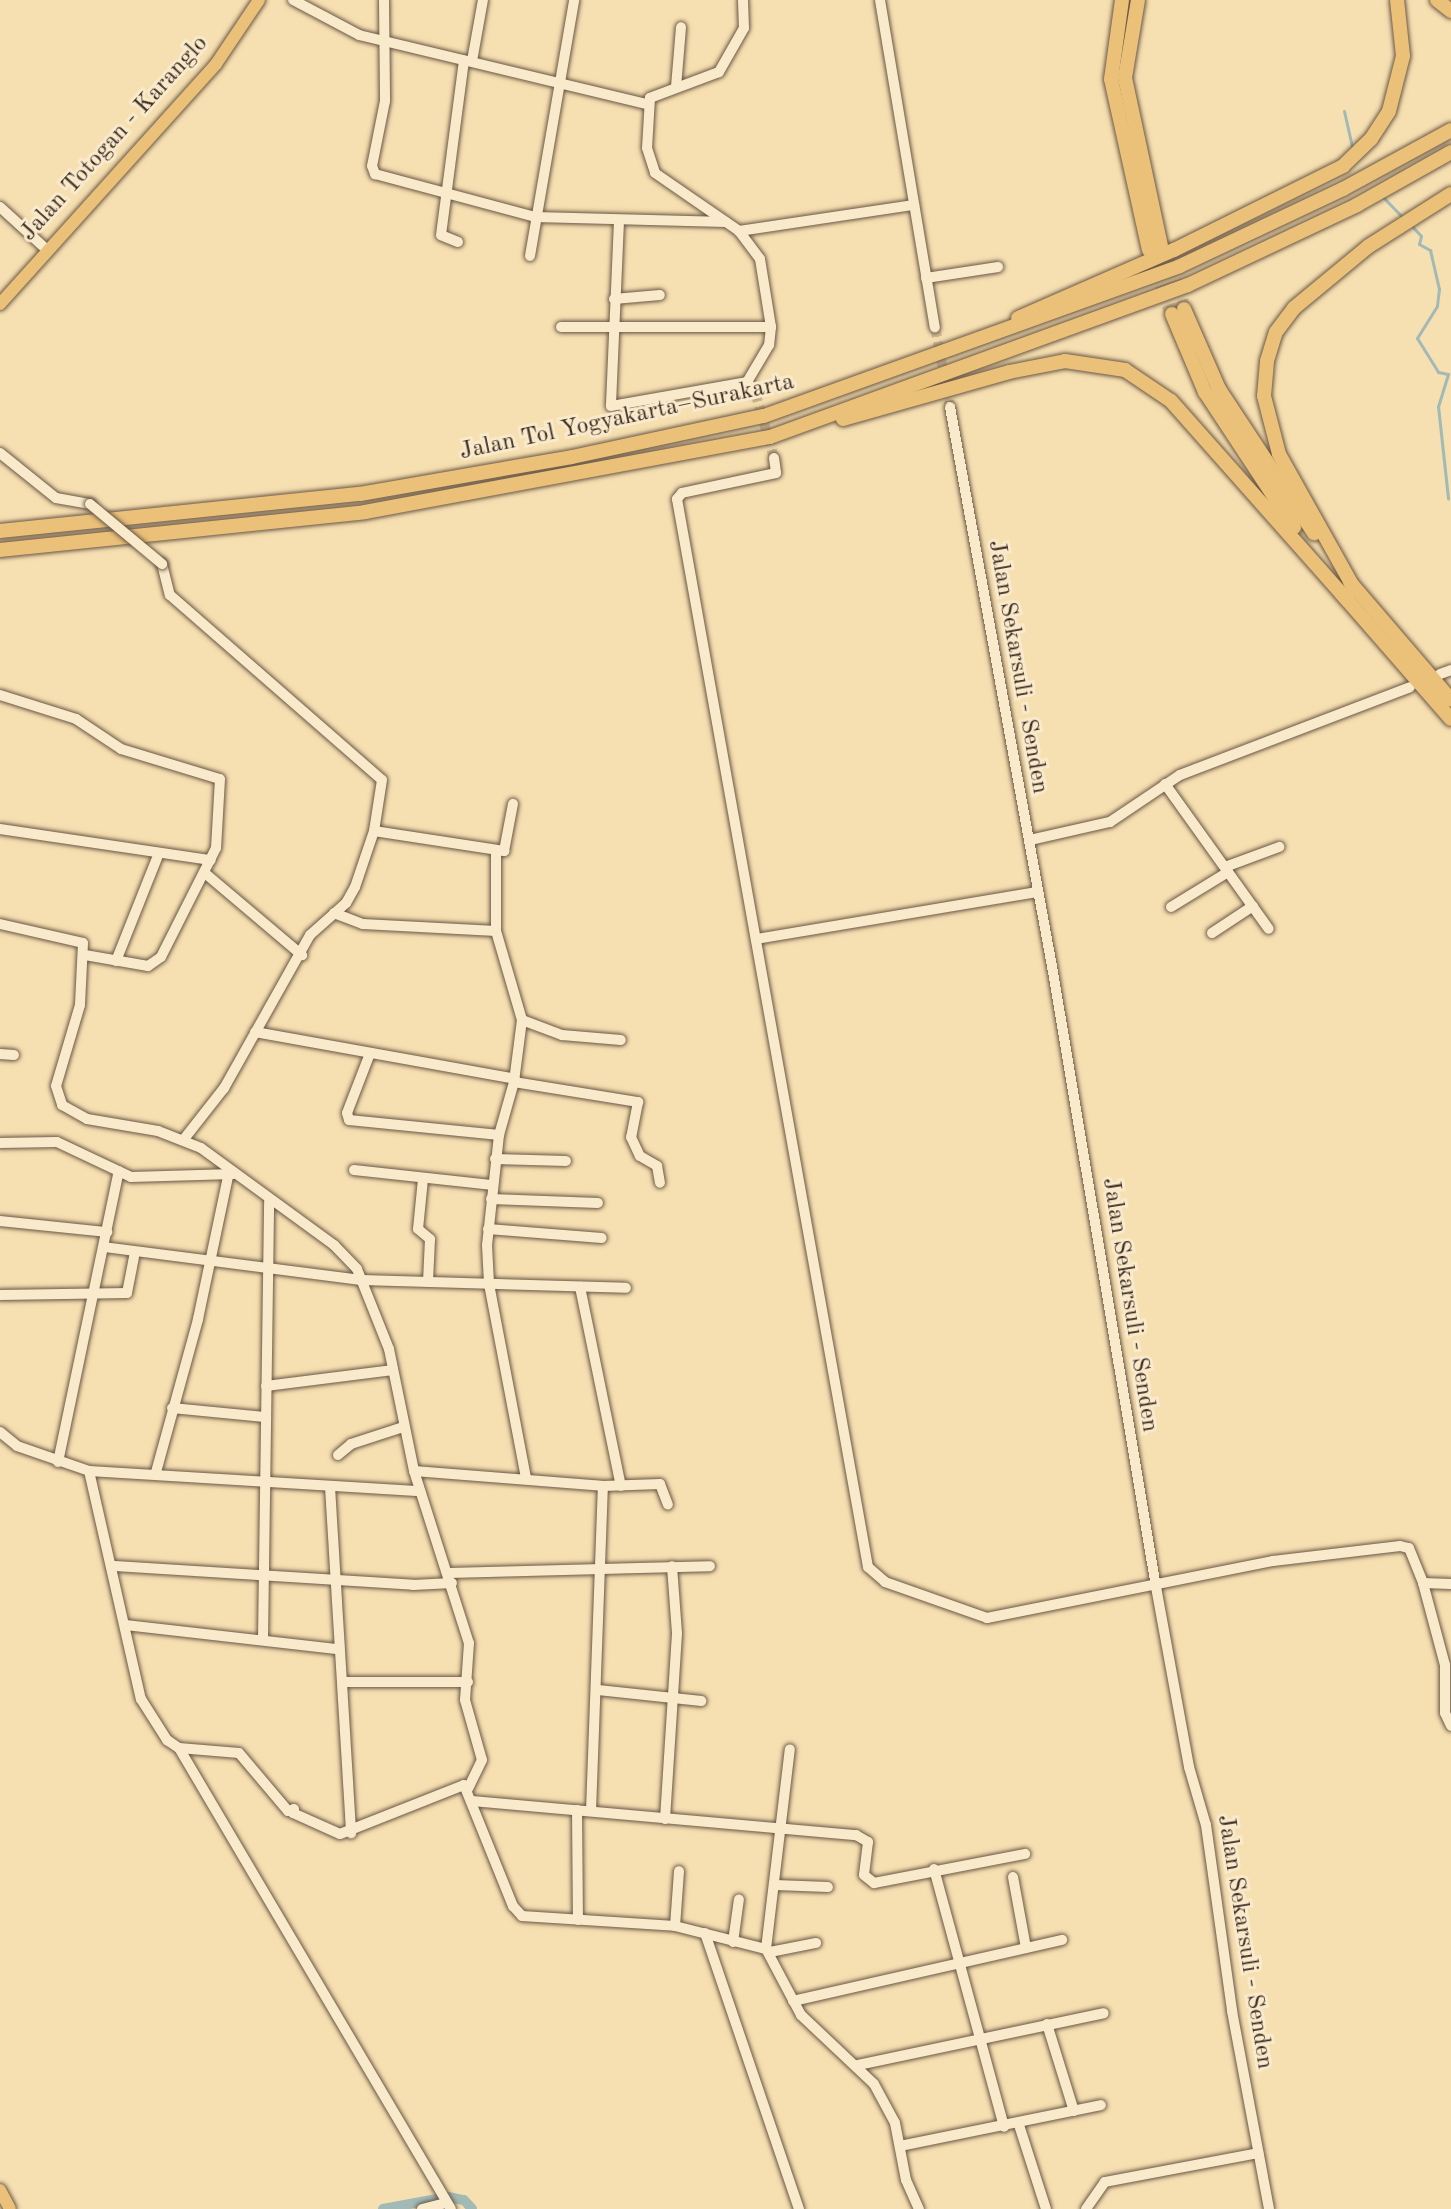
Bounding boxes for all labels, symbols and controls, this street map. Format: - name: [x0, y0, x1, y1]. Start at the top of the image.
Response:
- street label: Jalan Totogan - Karanglo: [15, 30, 215, 248]
- street label: Jalan Tol Yogyakarta–Surakarta: [457, 368, 797, 468]
- street label: Jalan Sekarsuli - Senden: [981, 538, 1053, 796]
- street label: Jalan Sekarsuli - Senden: [1095, 1176, 1163, 1434]
- street label: Jalan Sekarsuli - Senden: [1210, 1813, 1278, 2071]

